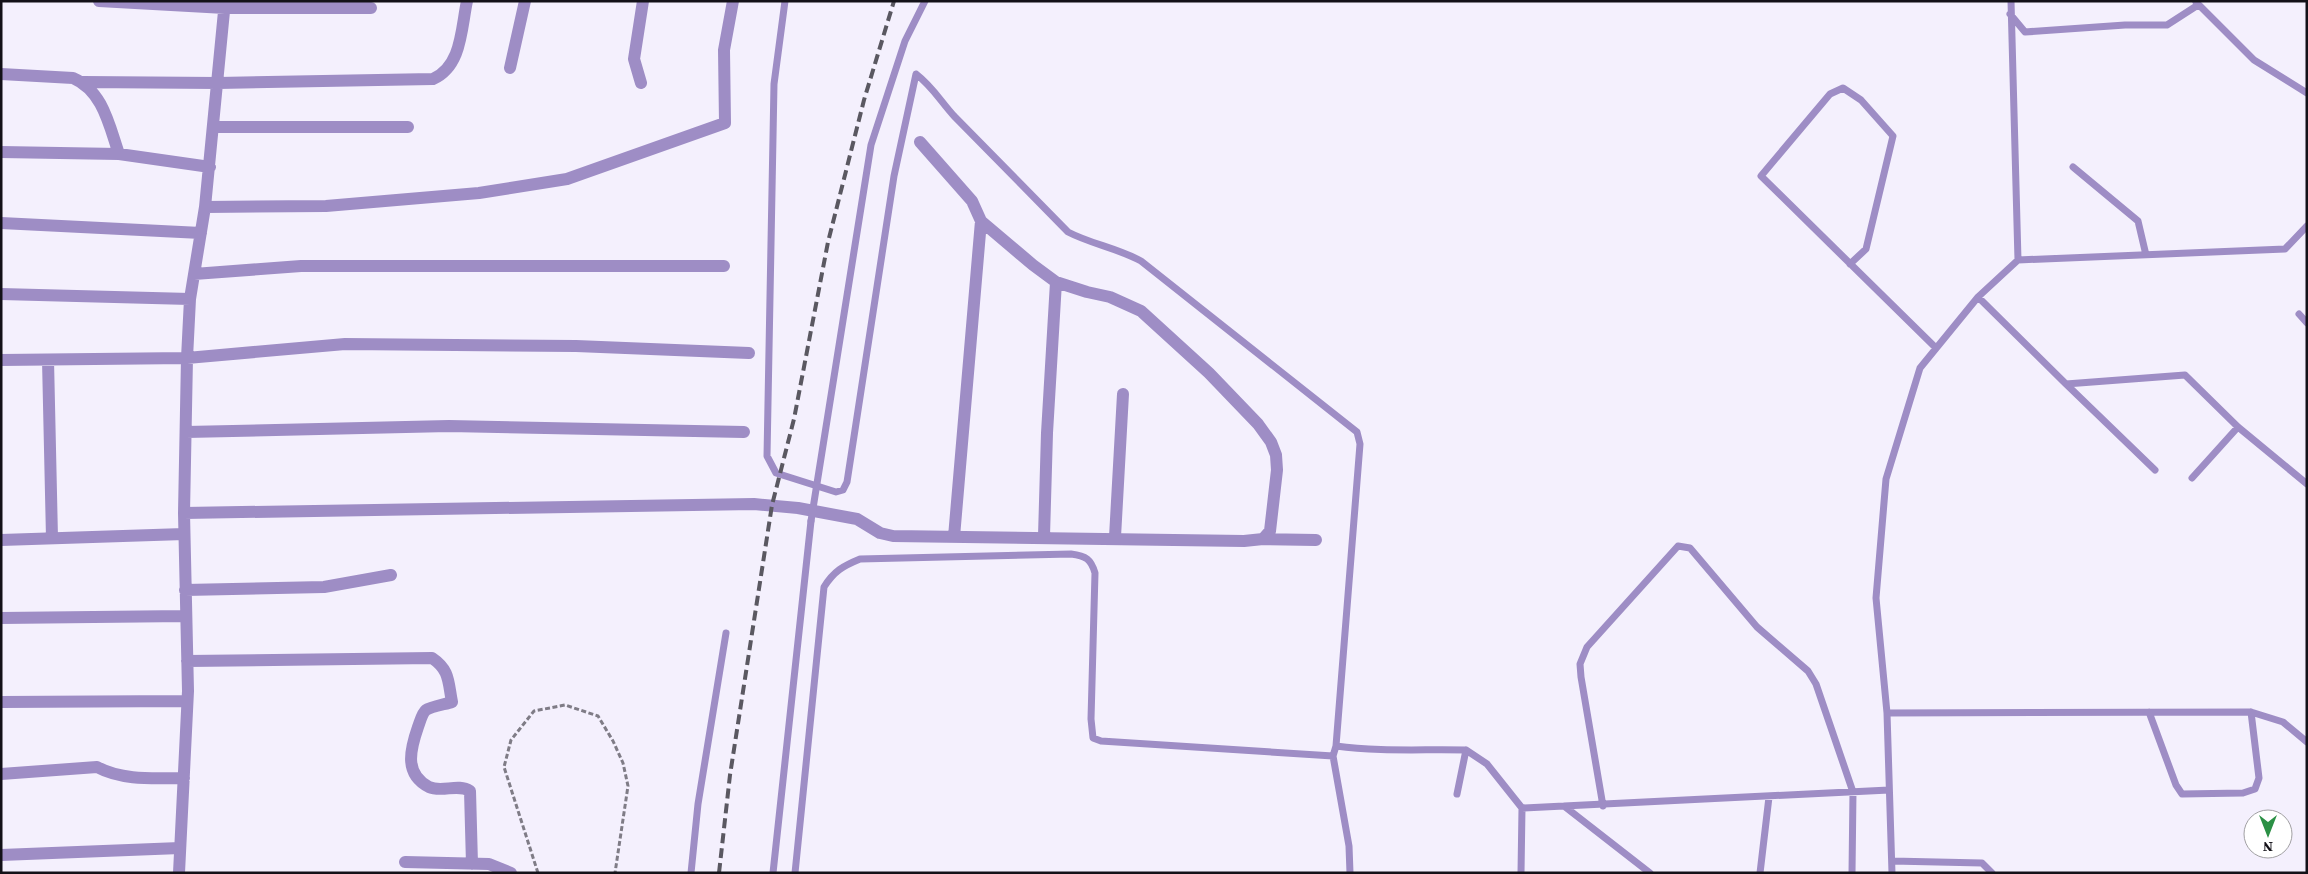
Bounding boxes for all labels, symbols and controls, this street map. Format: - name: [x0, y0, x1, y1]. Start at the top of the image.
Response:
- north arrow: [2243, 809, 2293, 859]
- text: N: [2263, 837, 2273, 857]

